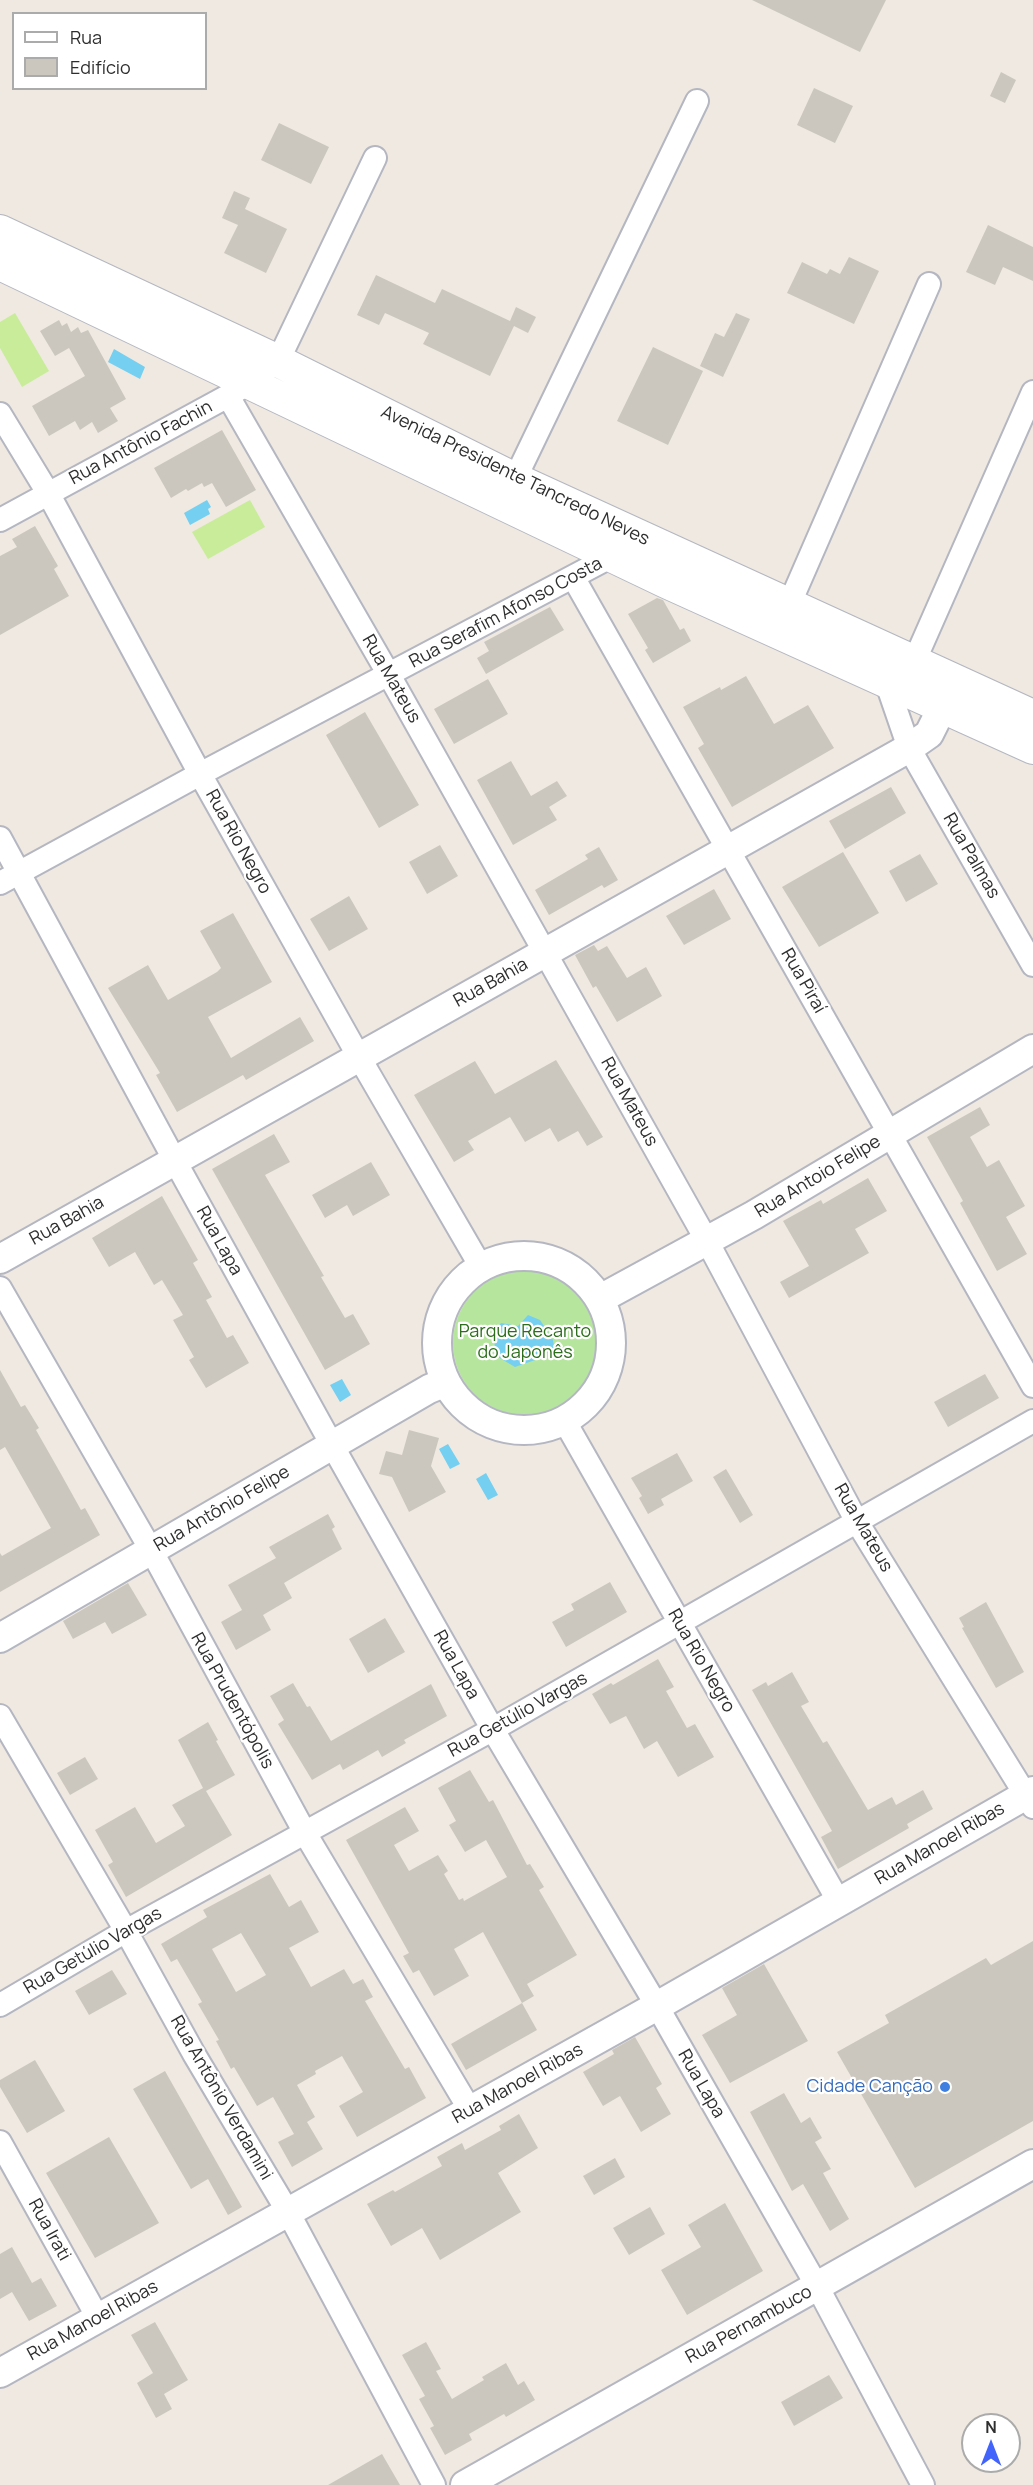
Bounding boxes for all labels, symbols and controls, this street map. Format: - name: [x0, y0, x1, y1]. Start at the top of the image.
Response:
- legend: [12, 12, 207, 90]
- text: Rua: [70, 25, 102, 49]
- text: Edifício: [70, 55, 131, 79]
- street label: Rua Antônio Fachin: [66, 396, 216, 490]
- street label: Avenida Presidente Tancredo Neves: [377, 401, 653, 551]
- street label: Rua Serafim Afonso Costa: [406, 553, 606, 673]
- street label: Rua Mateus: [357, 631, 425, 727]
- street label: Rua Rio Negro: [200, 786, 276, 898]
- street label: Rua Palmas: [938, 809, 1004, 903]
- street label: Rua Piraí: [776, 945, 830, 1017]
- street label: Rua Bahia: [450, 954, 532, 1012]
- street label: Rua Mateus: [596, 1054, 662, 1150]
- street label: Rua Antoio Felipe: [751, 1131, 885, 1223]
- street label: Rua Bahia: [26, 1192, 108, 1250]
- street label: Rua Lapa: [191, 1203, 247, 1279]
- park label: Parque Recanto do Japonês: [459, 1321, 591, 1364]
- street label: Rua Antônio Felipe: [150, 1461, 294, 1557]
- street label: Rua Mateus: [829, 1480, 897, 1576]
- street label: Rua Rio Negro: [663, 1605, 739, 1717]
- street label: Rua Lapa: [428, 1627, 484, 1703]
- street label: Rua Prudentópolis: [186, 1629, 278, 1773]
- street label: Rua Getúlio Vargas: [445, 1668, 591, 1762]
- street label: Rua Manoel Ribas: [871, 1798, 1009, 1890]
- street label: Rua Getúlio Vargas: [20, 1903, 166, 1999]
- street label: Rua Antônio Verdamini: [165, 2012, 277, 2184]
- street label: Rua Manoel Ribas: [449, 2039, 587, 2129]
- street label: Rua Lapa: [673, 2046, 729, 2122]
- place label: Cidade Canção: [806, 2076, 933, 2098]
- marker: Cidade Canção: [938, 2080, 952, 2094]
- street label: Rua Irati: [23, 2195, 75, 2265]
- street label: Rua Manoel Ribas: [24, 2276, 162, 2366]
- street label: Rua Pernambuco: [682, 2281, 816, 2369]
- north arrow: [961, 2413, 1021, 2473]
- text: N: [985, 2416, 997, 2438]

